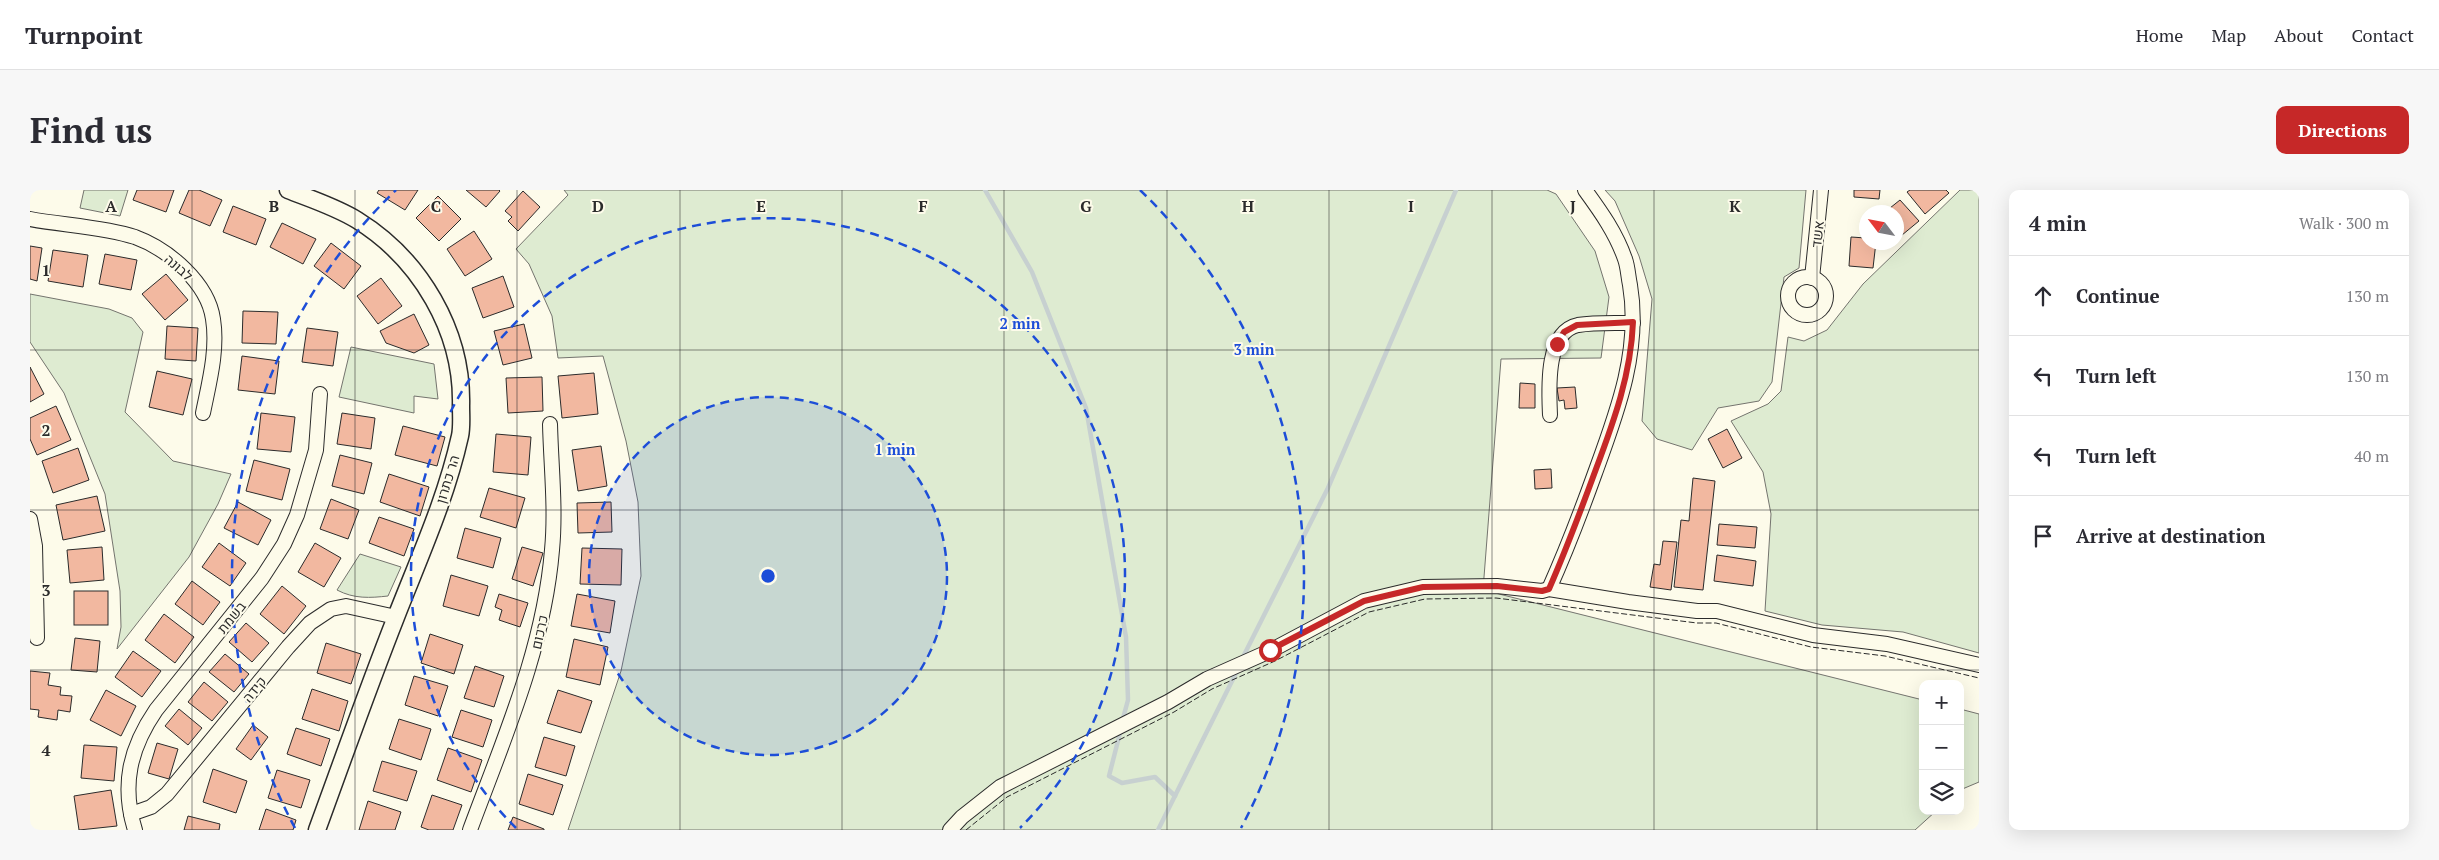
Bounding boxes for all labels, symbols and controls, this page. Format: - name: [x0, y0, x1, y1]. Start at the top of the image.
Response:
- text: Turnpoint: [25, 19, 143, 51]
- text: Home: [2136, 23, 2183, 47]
- text: Map: [2211, 23, 2246, 47]
- text: About: [2274, 23, 2323, 47]
- text: Contact: [2351, 23, 2414, 47]
- button: Directions: [2276, 106, 2409, 154]
- text: Find us: [30, 107, 152, 153]
- text: A: [105, 195, 117, 217]
- text: B: [269, 195, 279, 217]
- text: C: [431, 195, 441, 217]
- text: D: [592, 195, 604, 217]
- text: E: [756, 195, 766, 217]
- text: F: [918, 195, 928, 217]
- text: G: [1080, 195, 1092, 217]
- text: H: [1242, 195, 1254, 217]
- text: I: [1408, 195, 1414, 217]
- text: J: [1570, 195, 1576, 217]
- text: K: [1729, 195, 1741, 217]
- north arrow: [1859, 205, 1904, 250]
- text: 4 min: [2029, 209, 2086, 237]
- text: Walk · 300 m: [2299, 212, 2389, 234]
- street label: אשד: [1806, 219, 1828, 249]
- street label: לבונה: [161, 249, 197, 285]
- text: 1: [41, 259, 51, 281]
- icon: ahead: [2029, 282, 2057, 310]
- text: Continue: [2076, 283, 2160, 308]
- text: 130 m: [2346, 285, 2389, 307]
- text: 2 min: [999, 313, 1041, 333]
- route end: [1546, 333, 1569, 356]
- text: 3 min: [1233, 339, 1275, 359]
- icon: left: [2029, 362, 2057, 390]
- text: Turn left: [2076, 363, 2157, 388]
- text: 130 m: [2346, 365, 2389, 387]
- text: 2: [41, 419, 51, 441]
- text: 1 min: [874, 439, 916, 459]
- icon: left: [2029, 442, 2057, 470]
- text: Turn left: [2076, 443, 2157, 468]
- text: 40 m: [2354, 445, 2389, 467]
- street label: הר כתרון: [431, 452, 463, 506]
- icon: arrive: [2029, 522, 2057, 550]
- text: Arrive at destination: [2076, 523, 2265, 548]
- centre of rings: [759, 567, 777, 585]
- text: 3: [41, 579, 51, 601]
- street label: בשמת: [212, 597, 250, 637]
- street label: כרכום: [526, 613, 552, 651]
- route start: [1259, 639, 1282, 662]
- street label: קידה: [238, 672, 270, 706]
- map controls: [1919, 680, 1964, 815]
- button: +: [1919, 680, 1964, 725]
- button: −: [1919, 725, 1964, 770]
- text: 4: [41, 739, 51, 761]
- button: layers: [1919, 770, 1964, 815]

